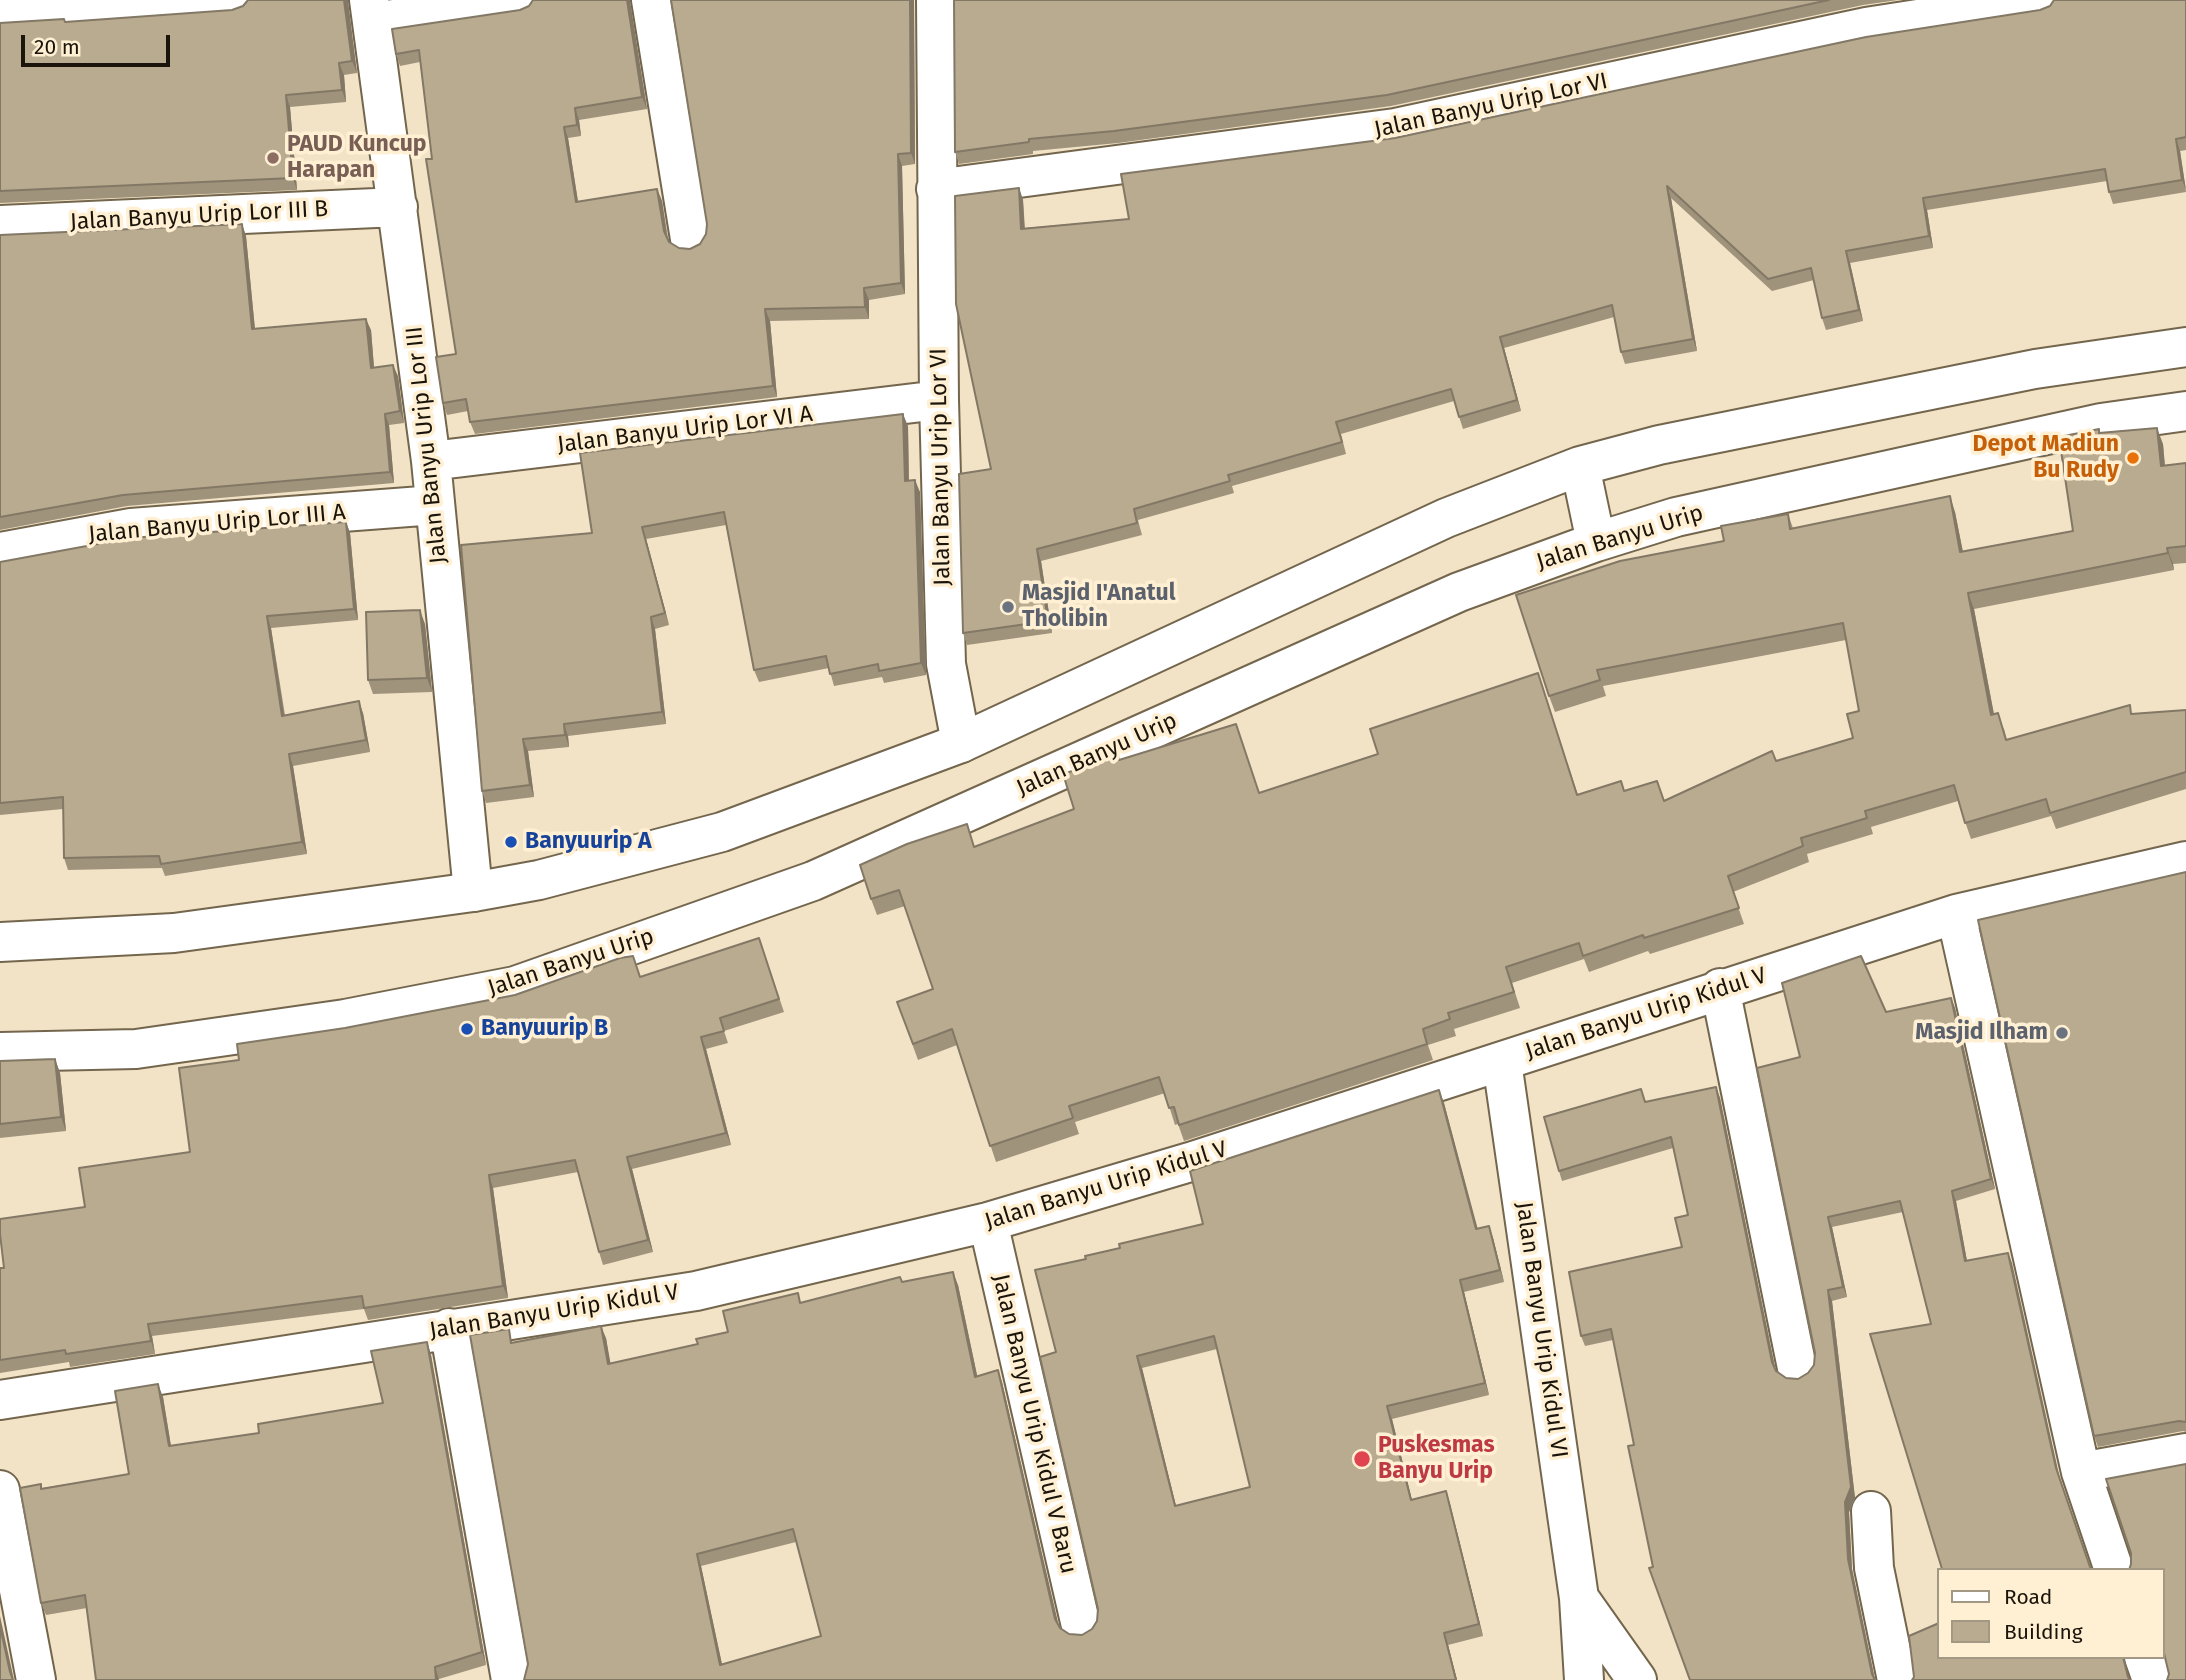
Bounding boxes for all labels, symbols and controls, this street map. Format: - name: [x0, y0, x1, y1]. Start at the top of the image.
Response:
- scale bar: [24, 21, 173, 65]
- text: 20 m: [34, 34, 80, 60]
- street label: Jalan Banyu Urip Lor VI: [1372, 68, 1610, 144]
- place label: PAUD Kuncup Harapan: [287, 131, 427, 185]
- marker: PAUD Kuncup Harapan: [265, 150, 281, 166]
- street label: Jalan Banyu Urip Lor III B: [69, 195, 329, 237]
- street label: Jalan Banyu Urip Lor III: [401, 325, 453, 565]
- street label: Jalan Banyu Urip Lor VI: [925, 348, 957, 586]
- street label: Jalan Banyu Urip Lor VI A: [556, 401, 814, 459]
- place label: Depot Madiun Bu Rudy: [1972, 431, 2119, 485]
- marker: Depot Madiun Bu Rudy: [2125, 450, 2141, 466]
- street label: Jalan Banyu Urip Lor III A: [87, 499, 347, 549]
- street label: Jalan Banyu Urip: [1533, 500, 1707, 576]
- place label: Masjid I'Anatul Tholibin: [1022, 580, 1176, 634]
- marker: Masjid I'Anatul Tholibin: [1000, 599, 1016, 615]
- street label: Jalan Banyu Urip: [1012, 707, 1182, 803]
- place label: Banyuurip A: [525, 828, 652, 856]
- marker: Banyuurip A: [503, 834, 519, 850]
- street label: Jalan Banyu Urip: [485, 923, 657, 1003]
- street label: Jalan Banyu Urip Kidul V: [1522, 962, 1770, 1066]
- place label: Banyuurip B: [481, 1015, 608, 1043]
- place label: Masjid Ilham: [1915, 1019, 2048, 1047]
- marker: Banyuurip B: [459, 1021, 475, 1037]
- marker: Masjid Ilham: [2054, 1025, 2070, 1041]
- street label: Jalan Banyu Urip Kidul V: [982, 1136, 1230, 1236]
- street label: Jalan Banyu Urip Kidul VI: [1509, 1200, 1573, 1460]
- street label: Jalan Banyu Urip Kidul V Baru: [986, 1272, 1082, 1576]
- street label: Jalan Banyu Urip Kidul V: [428, 1279, 680, 1345]
- place label: Puskesmas Banyu Urip: [1378, 1432, 1495, 1486]
- marker: Puskesmas Banyu Urip: [1352, 1449, 1372, 1469]
- legend: [1938, 1568, 2165, 1659]
- text: Road: [2004, 1584, 2052, 1610]
- text: Building: [2004, 1619, 2083, 1645]

